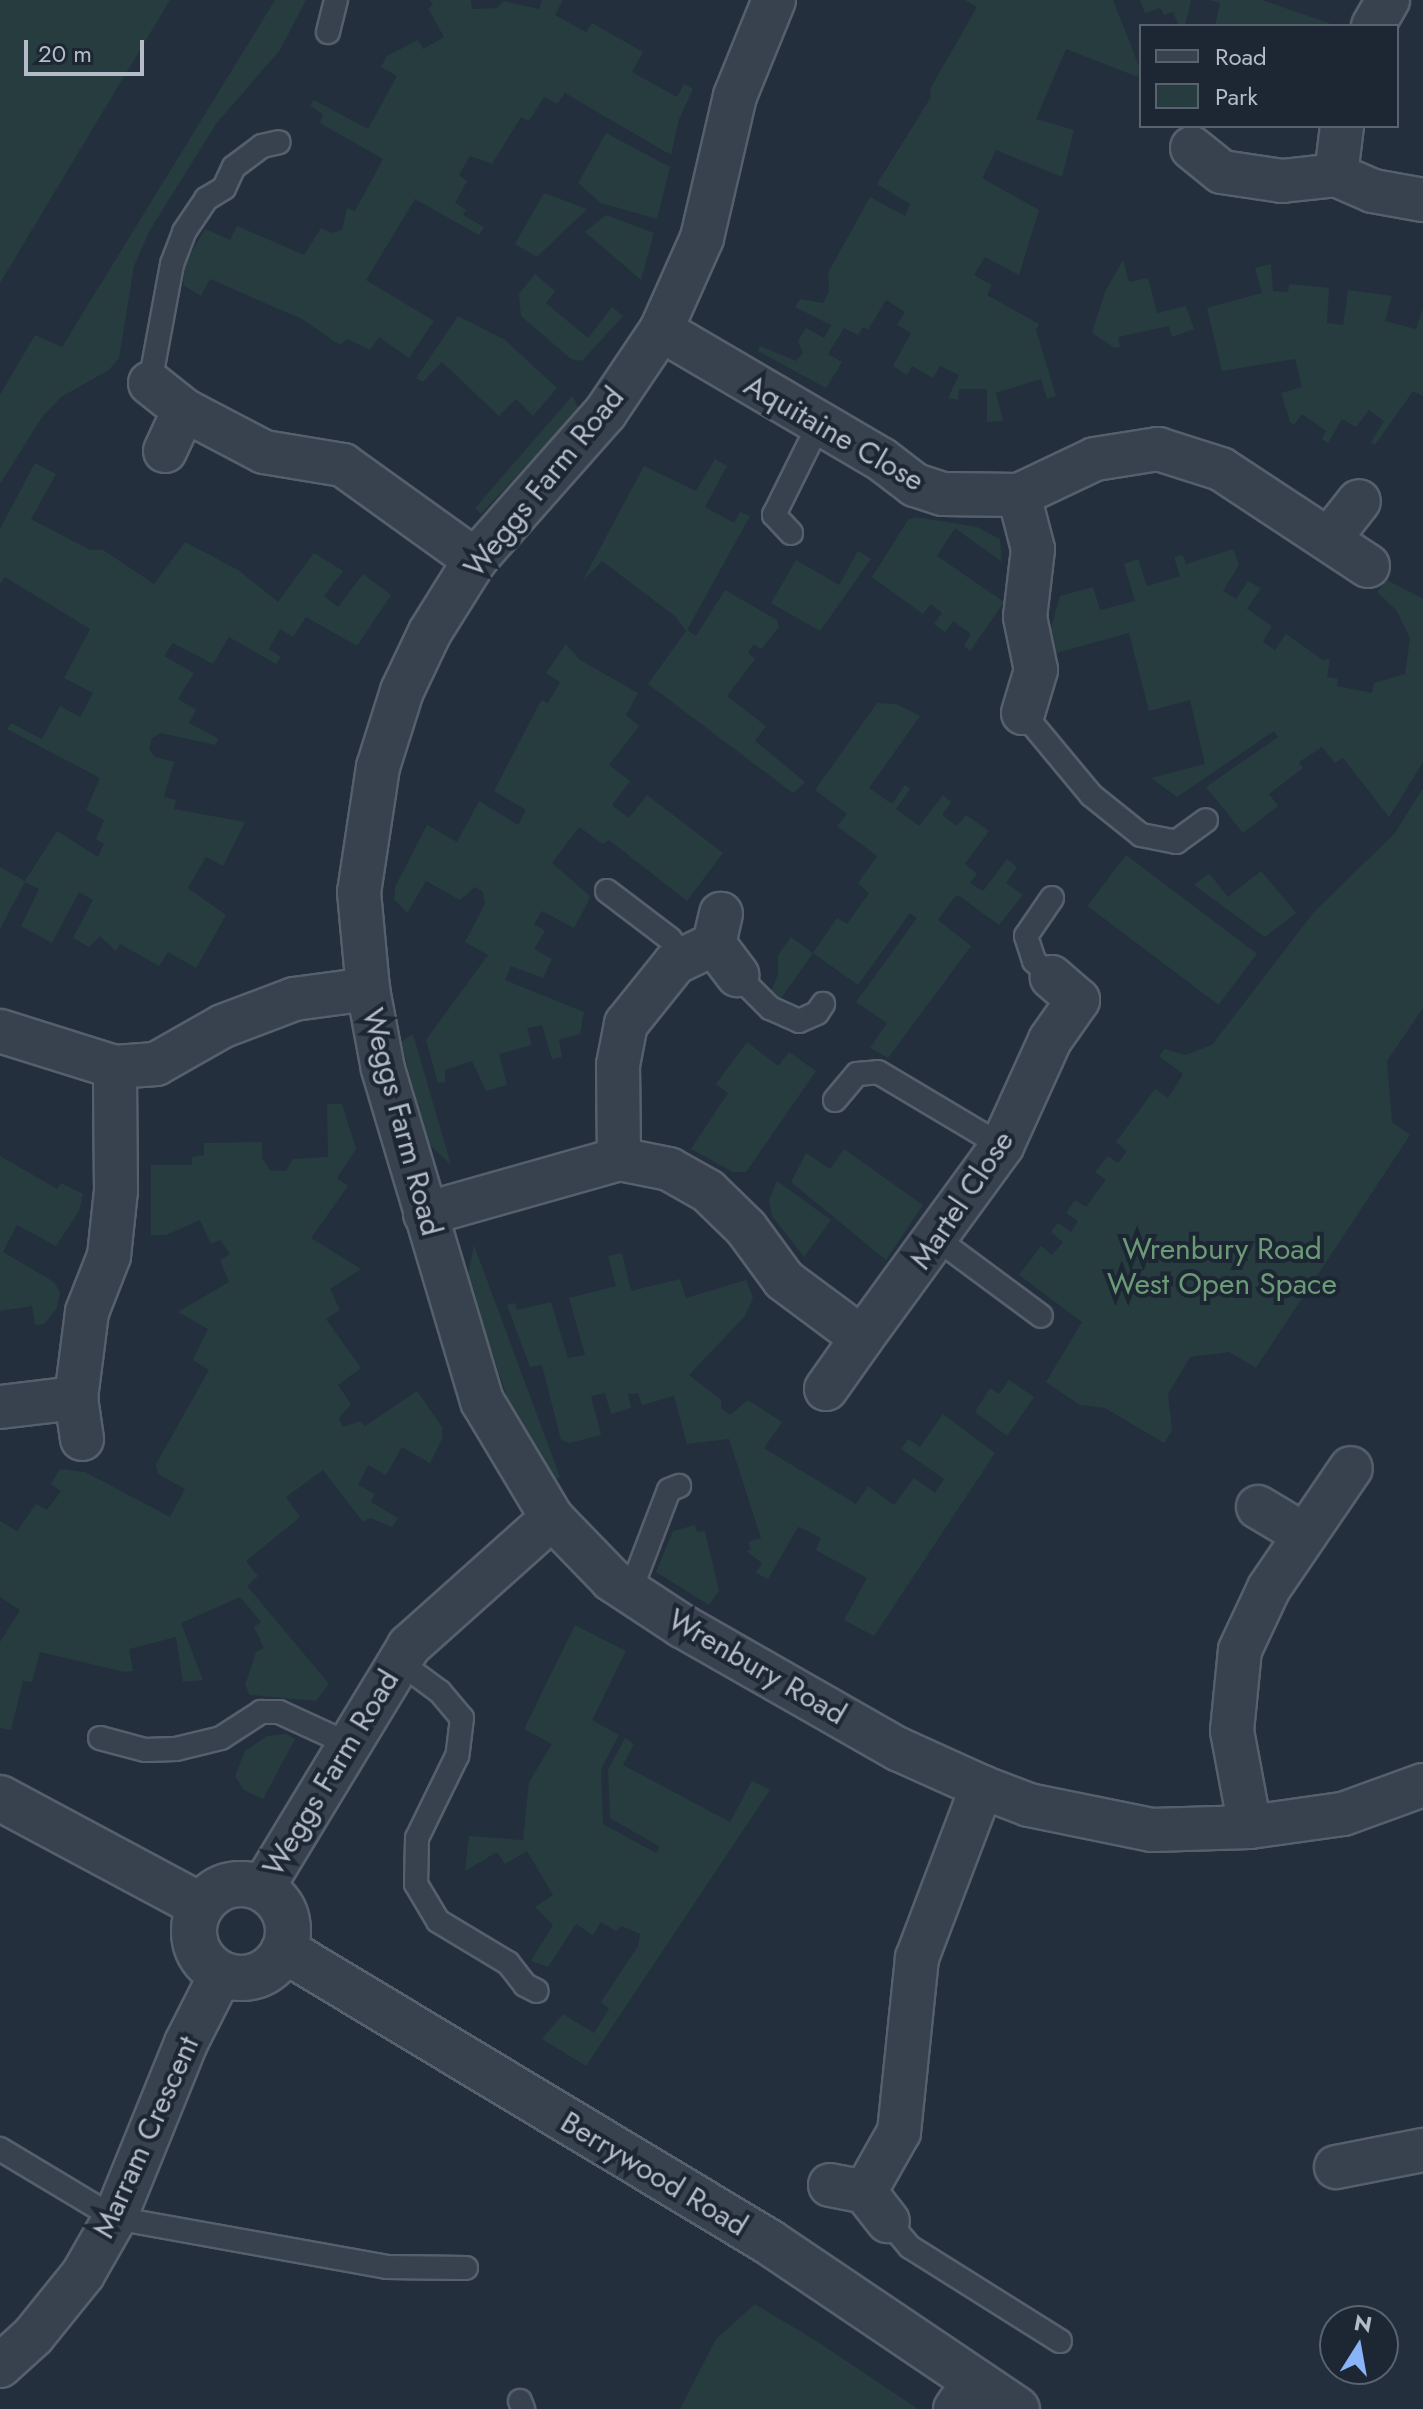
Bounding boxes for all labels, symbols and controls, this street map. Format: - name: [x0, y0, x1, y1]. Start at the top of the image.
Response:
- scale bar: [28, 24, 148, 74]
- legend: [1139, 24, 1399, 128]
- text: 20 m: [38, 36, 92, 71]
- text: Road: [1215, 39, 1267, 74]
- text: Park: [1215, 79, 1258, 114]
- street label: Aquitaine Close: [738, 367, 930, 499]
- street label: Weggs Farm Road: [456, 380, 632, 584]
- street label: Weggs Farm Road: [354, 1004, 450, 1240]
- street label: Martel Close: [903, 1124, 1021, 1276]
- park label: Wrenbury Road West Open Space: [1107, 1231, 1337, 1302]
- street label: Wrenbury Road: [662, 1602, 852, 1732]
- street label: Weggs Farm Road: [255, 1663, 407, 1883]
- street label: Marram Crescent: [85, 2031, 207, 2243]
- street label: Berrywood Road: [554, 2104, 754, 2244]
- north arrow: [1319, 2305, 1399, 2385]
- text: N: [1352, 2306, 1375, 2341]

